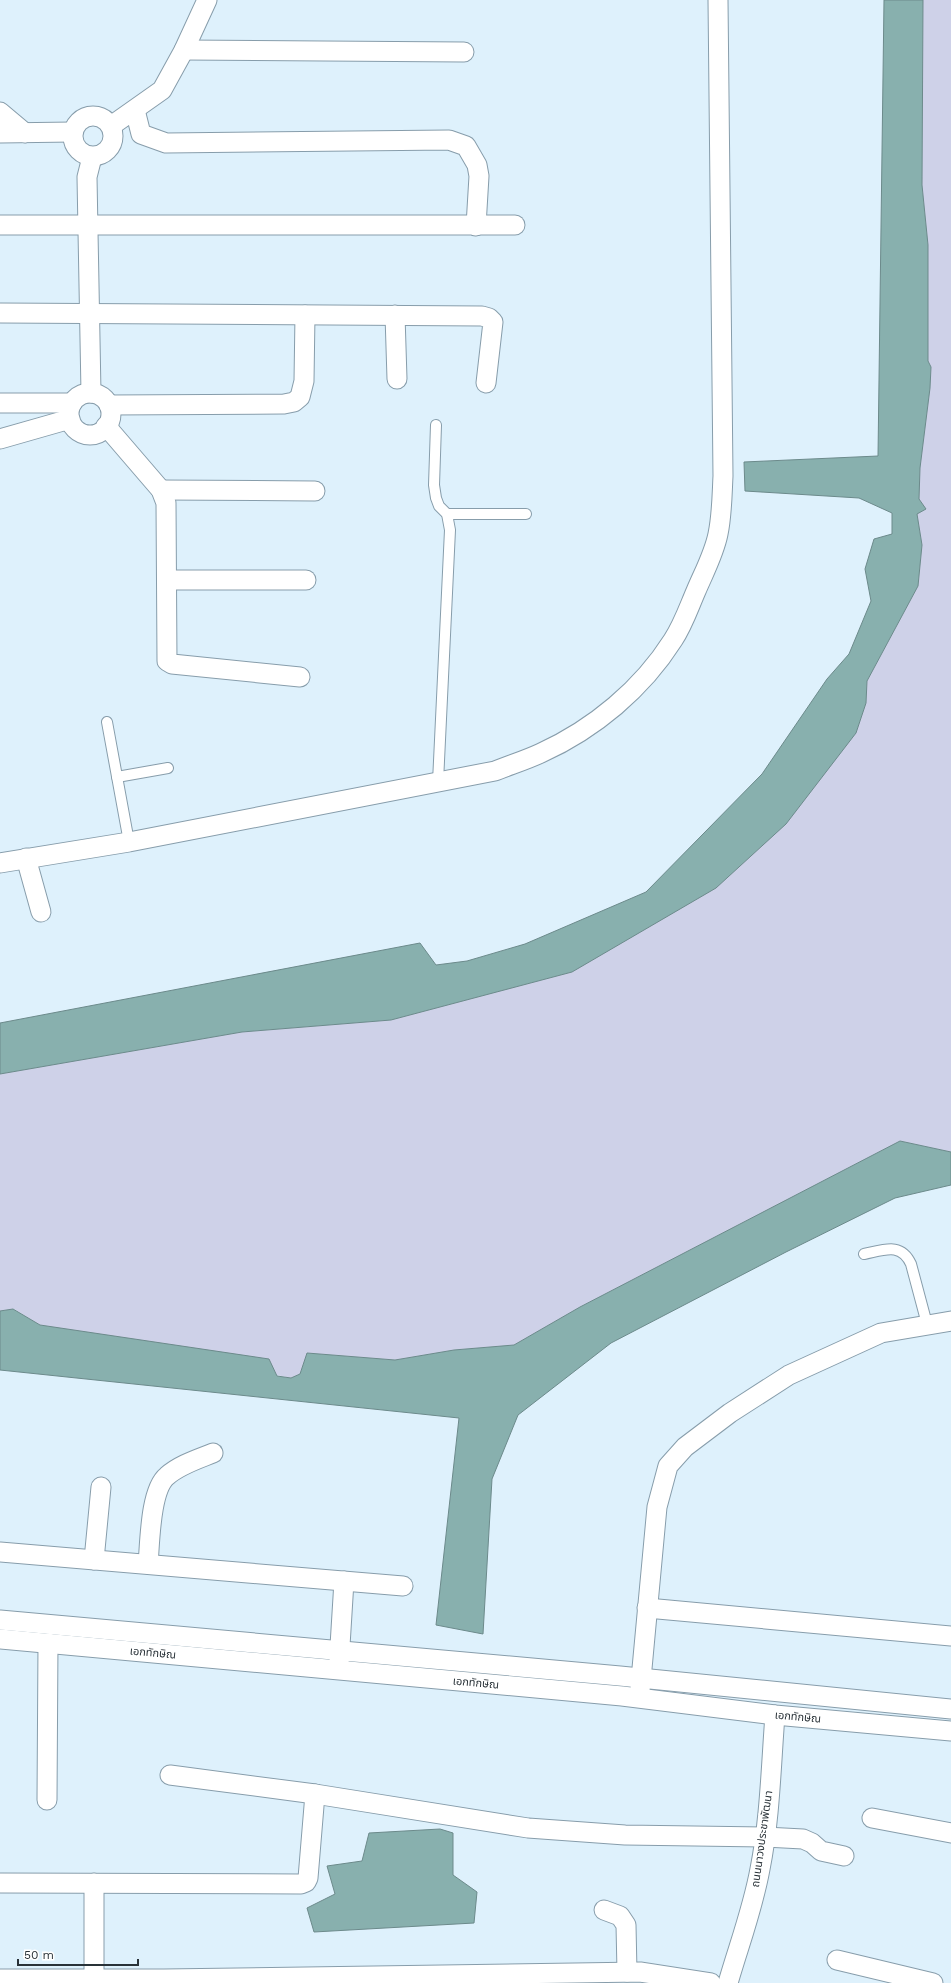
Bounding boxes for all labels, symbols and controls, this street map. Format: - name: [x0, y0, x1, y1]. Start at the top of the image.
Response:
- street label: เอกทักษิณ: [129, 1645, 177, 1661]
- street label: เอกทักษิณ: [452, 1675, 500, 1691]
- street label: เอกทักษิณ: [774, 1709, 822, 1725]
- street label: ถนนนาวงประชาพัฒนา: [749, 1790, 775, 1888]
- scale bar: [18, 1941, 138, 1967]
- text: 50 m: [24, 1948, 54, 1962]

